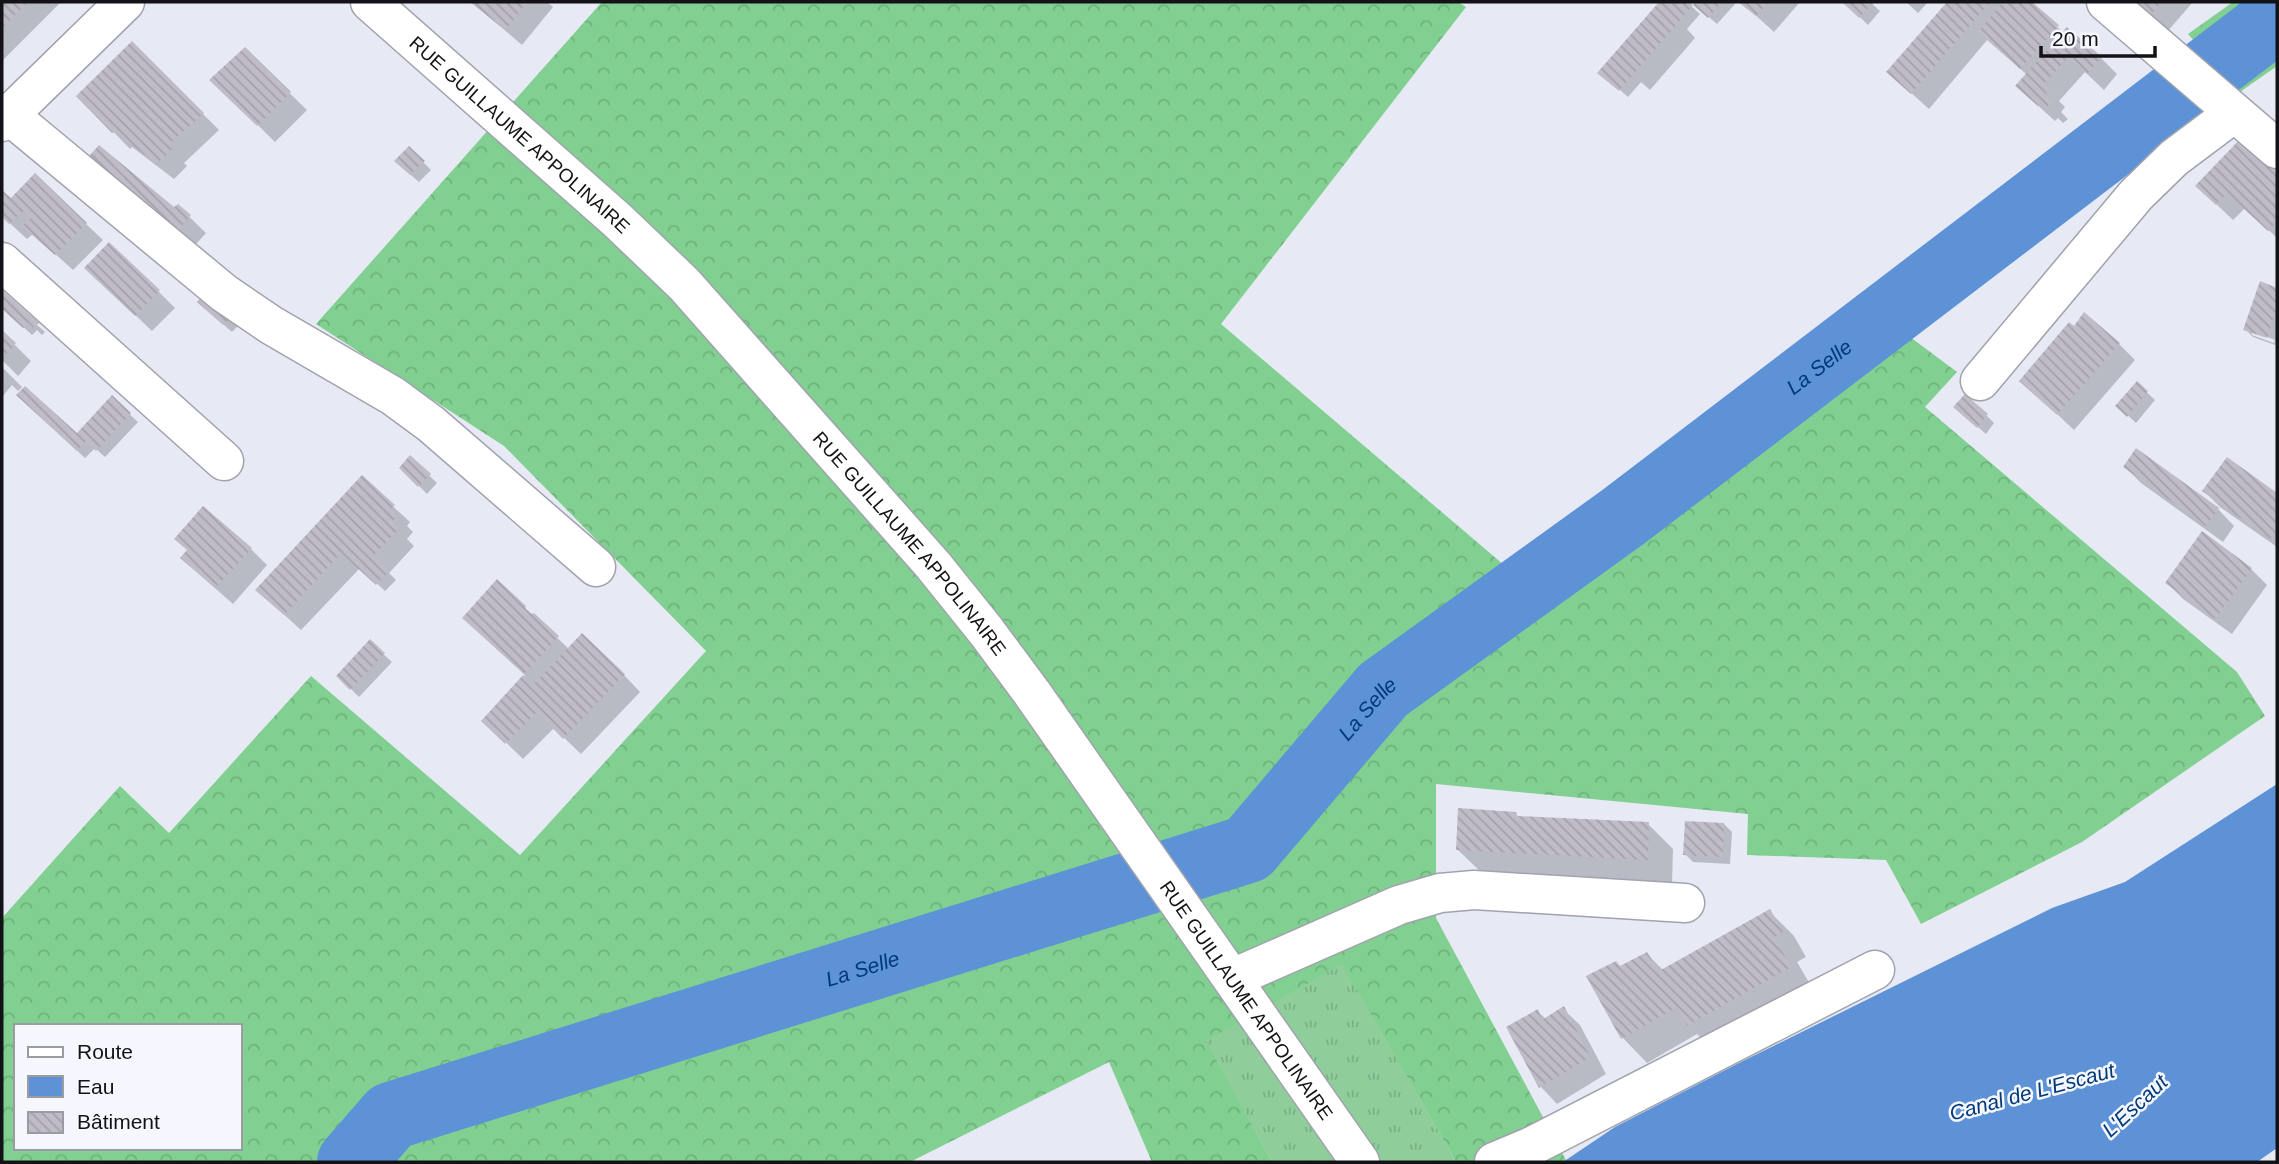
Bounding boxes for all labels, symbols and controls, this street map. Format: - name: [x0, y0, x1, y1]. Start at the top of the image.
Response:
- scale bar: [2041, 14, 2155, 58]
- text: 20 m: [2052, 27, 2099, 50]
- street label: RUE GUILLAUME APPOLINAIRE: [405, 32, 634, 237]
- water label: La Selle: [1782, 335, 1856, 399]
- street label: RUE GUILLAUME APPOLINAIRE: [809, 428, 1010, 659]
- water label: La Selle: [1334, 672, 1401, 744]
- street label: RUE GUILLAUME APPOLINAIRE: [1156, 877, 1337, 1124]
- water label: La Selle: [823, 946, 902, 991]
- legend: [14, 1024, 242, 1150]
- text: Route: [77, 1040, 133, 1063]
- water label: Canal de L'Escaut: [1947, 1058, 2118, 1125]
- water label: L'Escaut: [2098, 1069, 2173, 1141]
- text: Eau: [77, 1075, 114, 1098]
- text: Bâtiment: [77, 1110, 160, 1133]

